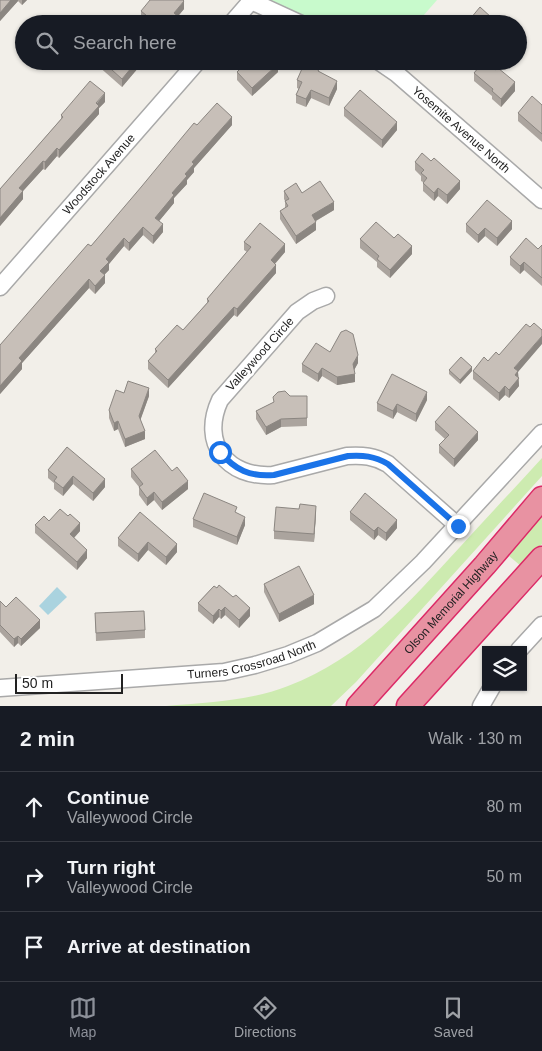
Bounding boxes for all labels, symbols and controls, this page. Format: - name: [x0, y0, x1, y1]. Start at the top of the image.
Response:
- search box: [15, 15, 527, 70]
- icon: search: [33, 29, 61, 57]
- text: Search here: [73, 32, 177, 53]
- street label: Yosemite Avenue North: [409, 83, 513, 176]
- street label: Woodstock Avenue: [60, 131, 138, 217]
- street label: Valleywood Circle: [223, 314, 297, 394]
- route start: [209, 441, 232, 464]
- route end: [447, 515, 470, 538]
- street label: Olson Memorial Highway: [401, 548, 501, 657]
- street label: Turners Crossroad North: [187, 637, 318, 682]
- map controls: [482, 646, 527, 691]
- button: layers: [482, 646, 527, 691]
- scale bar: [15, 671, 122, 694]
- text: 50 m: [22, 675, 53, 691]
- text: 2 min: [20, 727, 75, 750]
- text: Walk · 130 m: [428, 730, 522, 747]
- text: Continue: [67, 787, 149, 808]
- icon: ahead: [20, 793, 48, 821]
- text: 80 m: [486, 798, 522, 815]
- text: Valleywood Circle: [67, 809, 193, 826]
- text: Turn right: [67, 857, 155, 878]
- icon: right: [20, 863, 48, 891]
- text: 50 m: [486, 868, 522, 885]
- text: Valleywood Circle: [67, 879, 193, 896]
- icon: arrive: [20, 933, 48, 961]
- text: Arrive at destination: [67, 936, 251, 957]
- tab: Map: [69, 994, 97, 1040]
- tab: Directions: [234, 994, 296, 1040]
- tab: Saved: [434, 994, 473, 1040]

